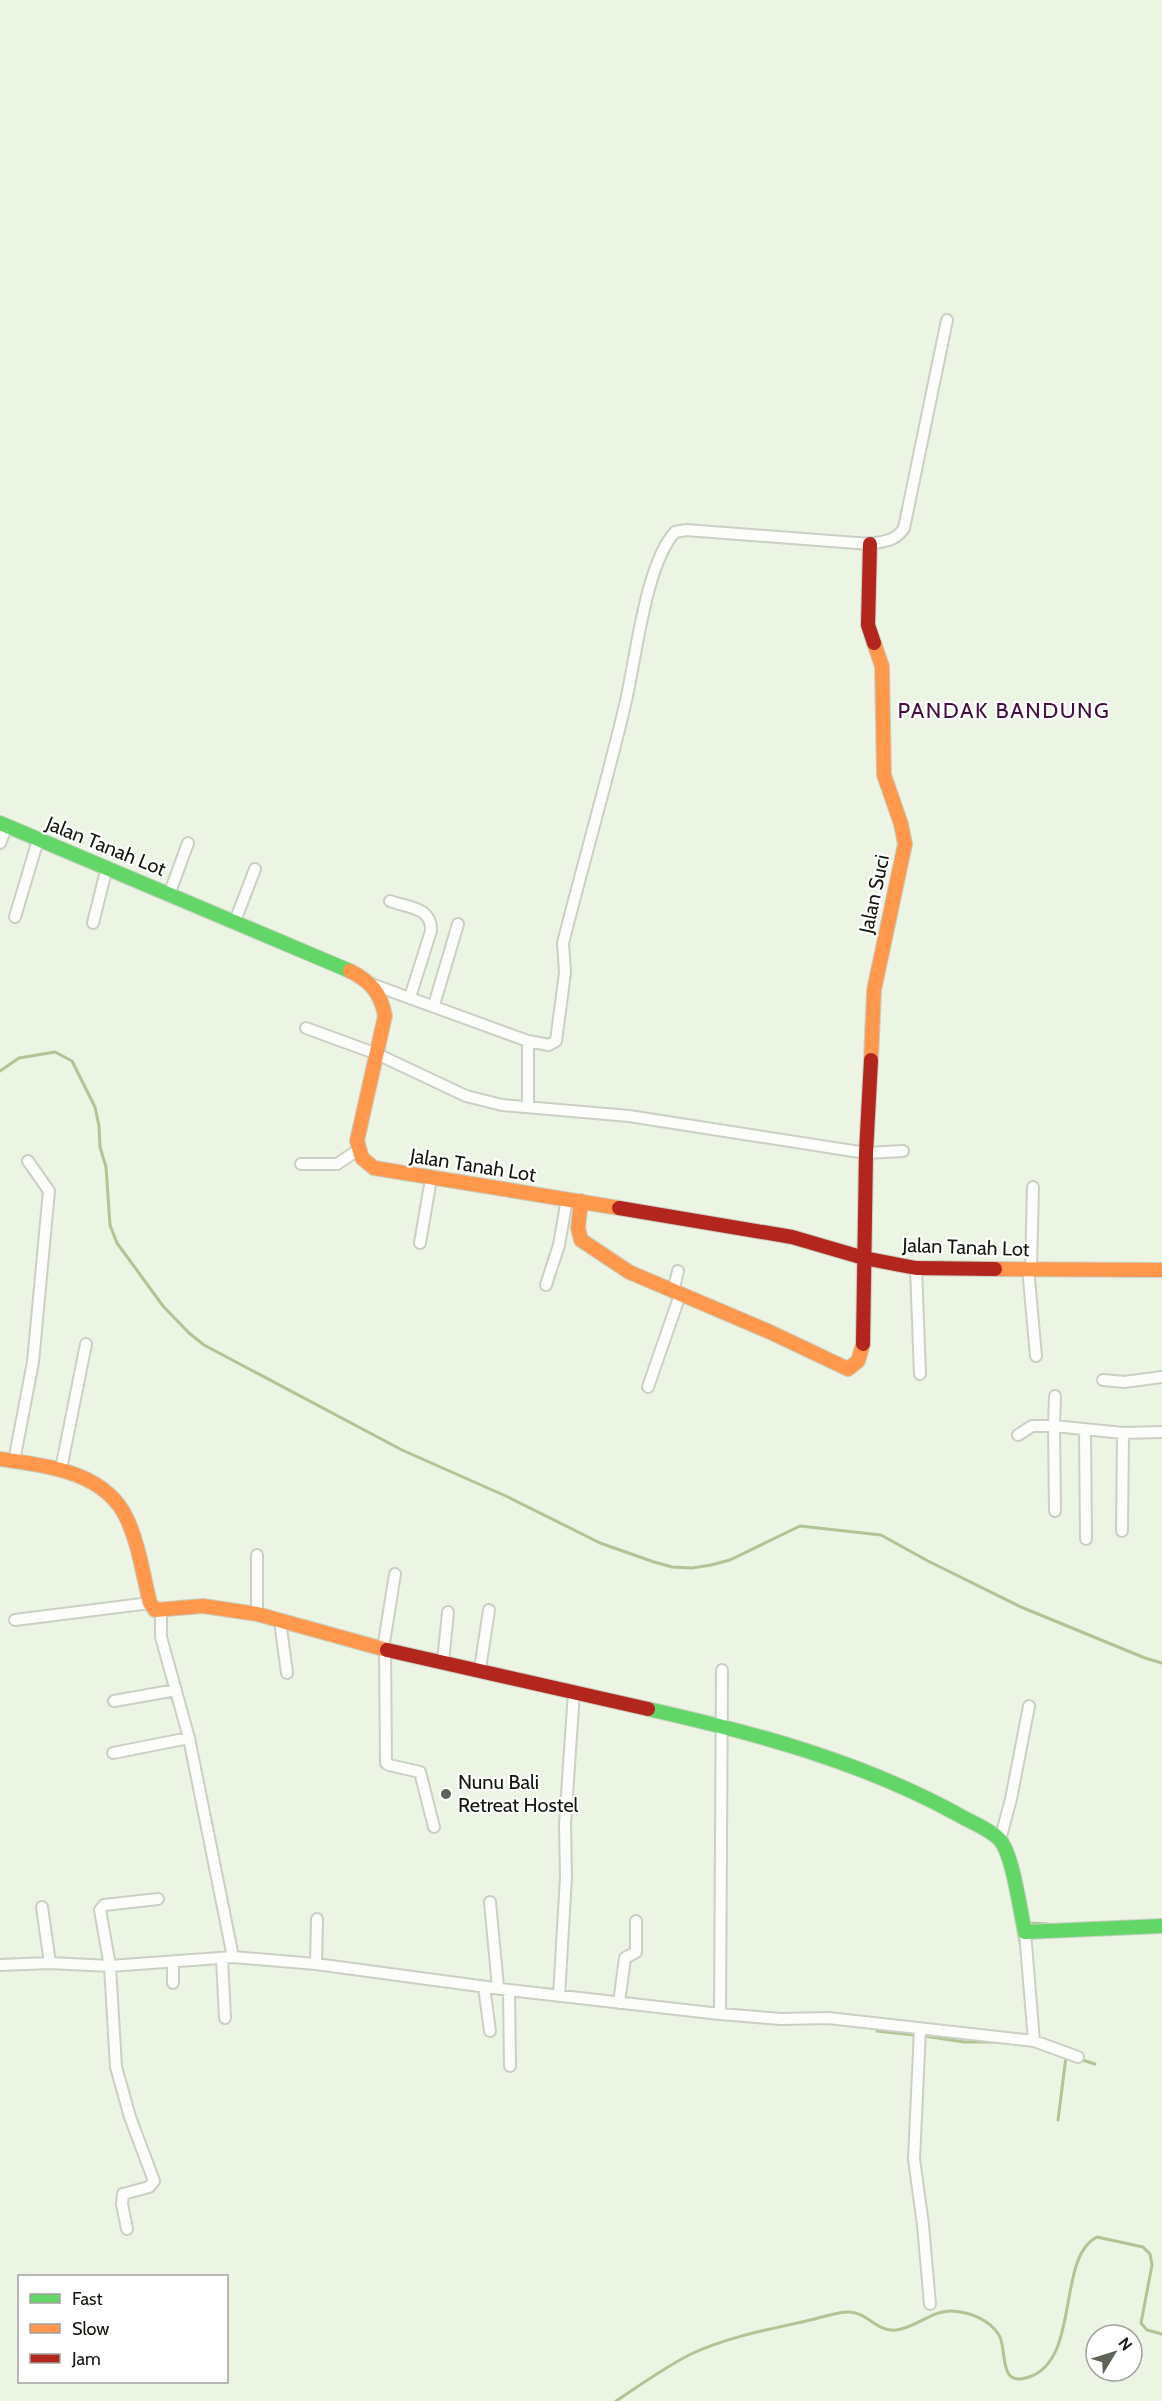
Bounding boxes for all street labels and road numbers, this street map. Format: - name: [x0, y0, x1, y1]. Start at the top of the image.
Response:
- street label: Jalan Tanah Lot: [42, 811, 170, 881]
- street label: Jalan Suci: [854, 852, 894, 937]
- street label: Jalan Tanah Lot: [407, 1143, 538, 1187]
- street label: Jalan Tanah Lot: [901, 1233, 1030, 1261]

